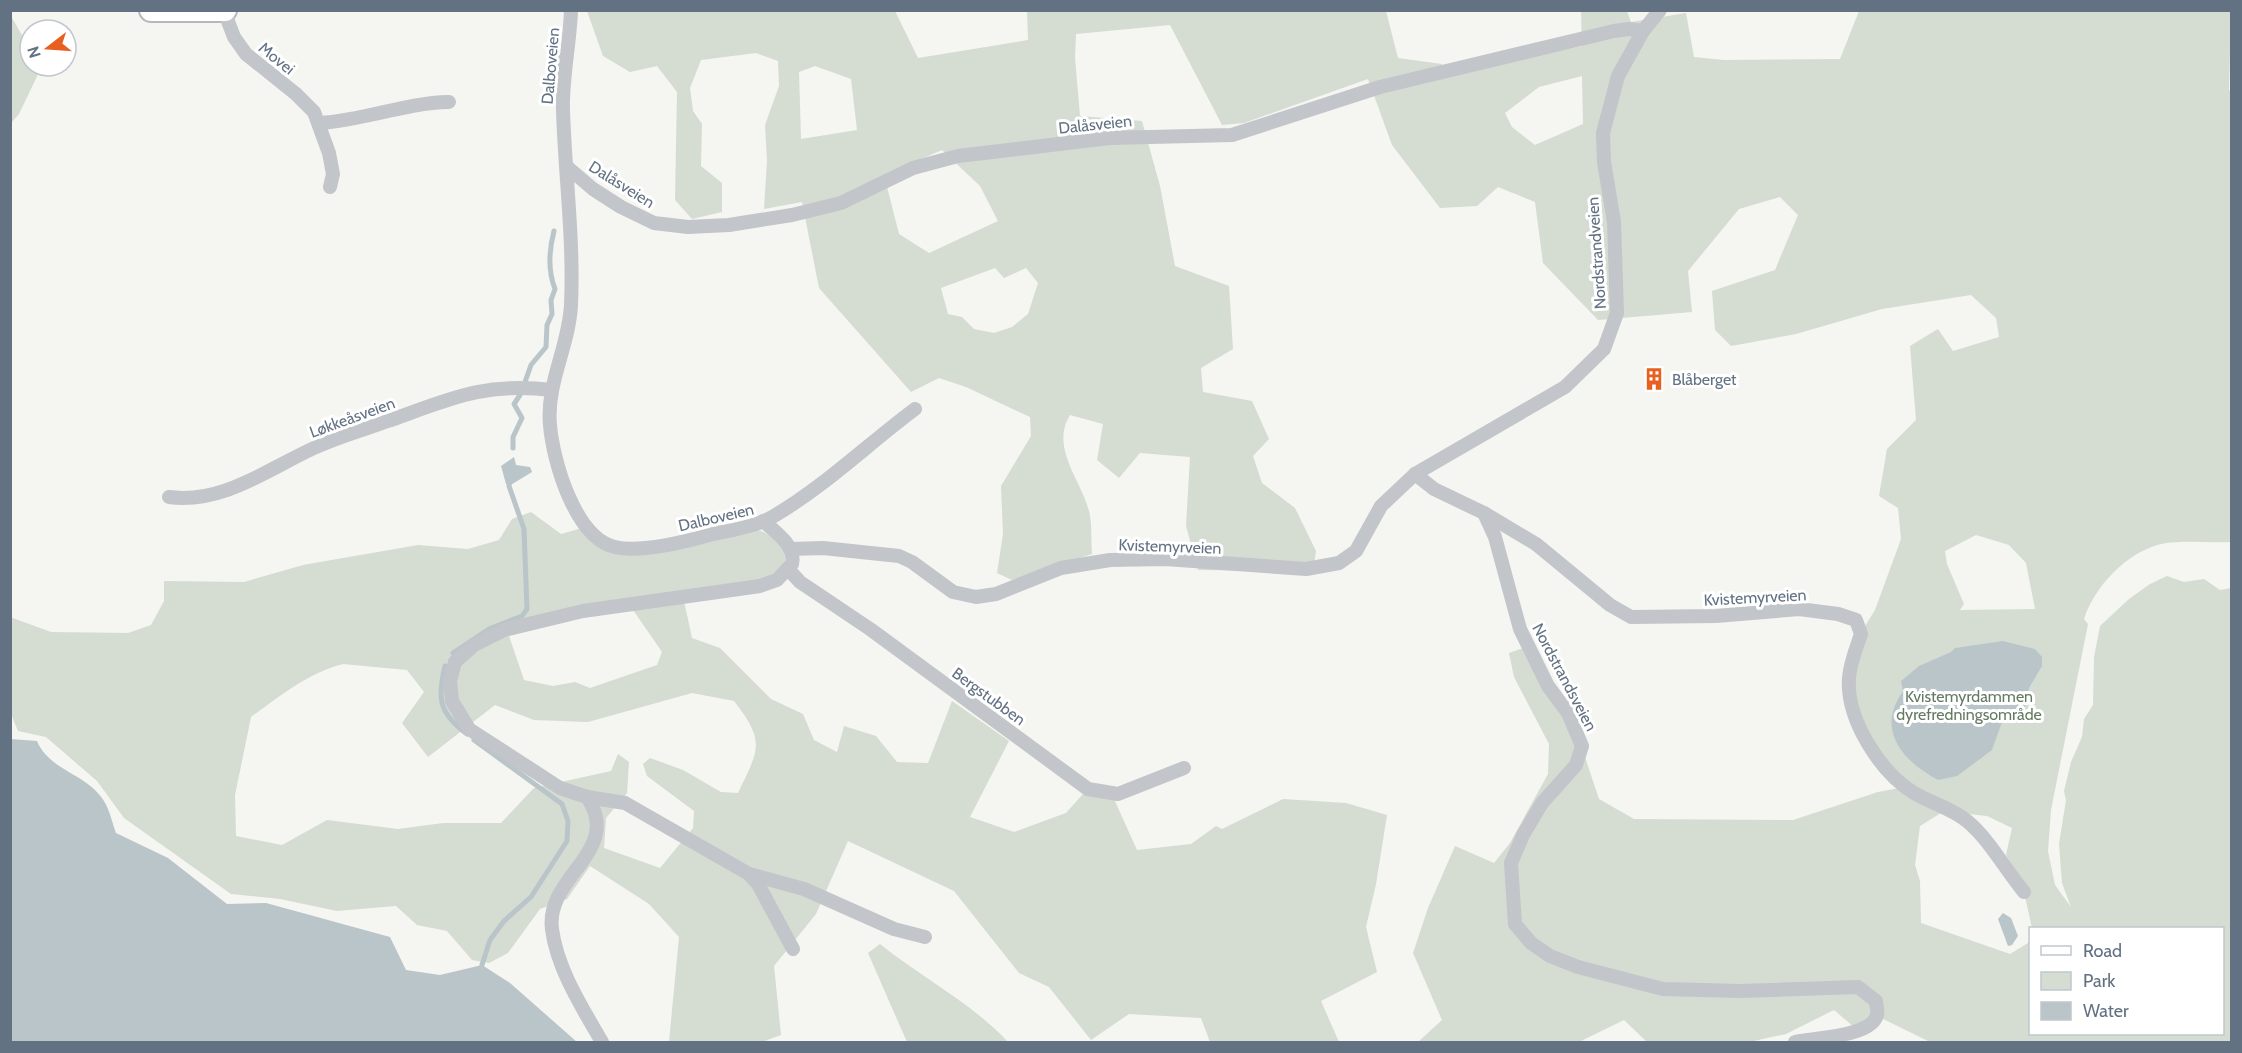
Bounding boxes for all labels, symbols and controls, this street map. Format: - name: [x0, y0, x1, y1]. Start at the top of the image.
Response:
- north arrow: [18, 18, 78, 78]
- street label: Dalboveien: [538, 27, 563, 105]
- street label: Movei: [255, 38, 299, 79]
- text: N: [23, 44, 45, 60]
- street label: Dalåsveien: [1057, 111, 1133, 138]
- street label: Dalåsveien: [585, 157, 658, 212]
- street label: Nordstrandveien: [1583, 196, 1610, 310]
- building icon: Blåberget: [1641, 366, 1667, 392]
- place label: Blåberget: [1672, 370, 1737, 389]
- street label: Løkkeåsveien: [307, 393, 398, 442]
- street label: Dalboveien: [676, 500, 756, 535]
- street label: Kvistemyrveien: [1118, 535, 1222, 558]
- street label: Kvistemyrveien: [1703, 585, 1807, 610]
- street label: Nordstrandsveien: [1528, 620, 1601, 734]
- street label: Bergstubben: [948, 663, 1029, 729]
- park label: Kvistemyrdammen dyrefredningsområde: [1896, 687, 2042, 724]
- legend: [2029, 927, 2224, 1035]
- text: Road: [2083, 940, 2122, 962]
- text: Park: [2083, 970, 2116, 992]
- text: Water: [2083, 1000, 2129, 1022]

